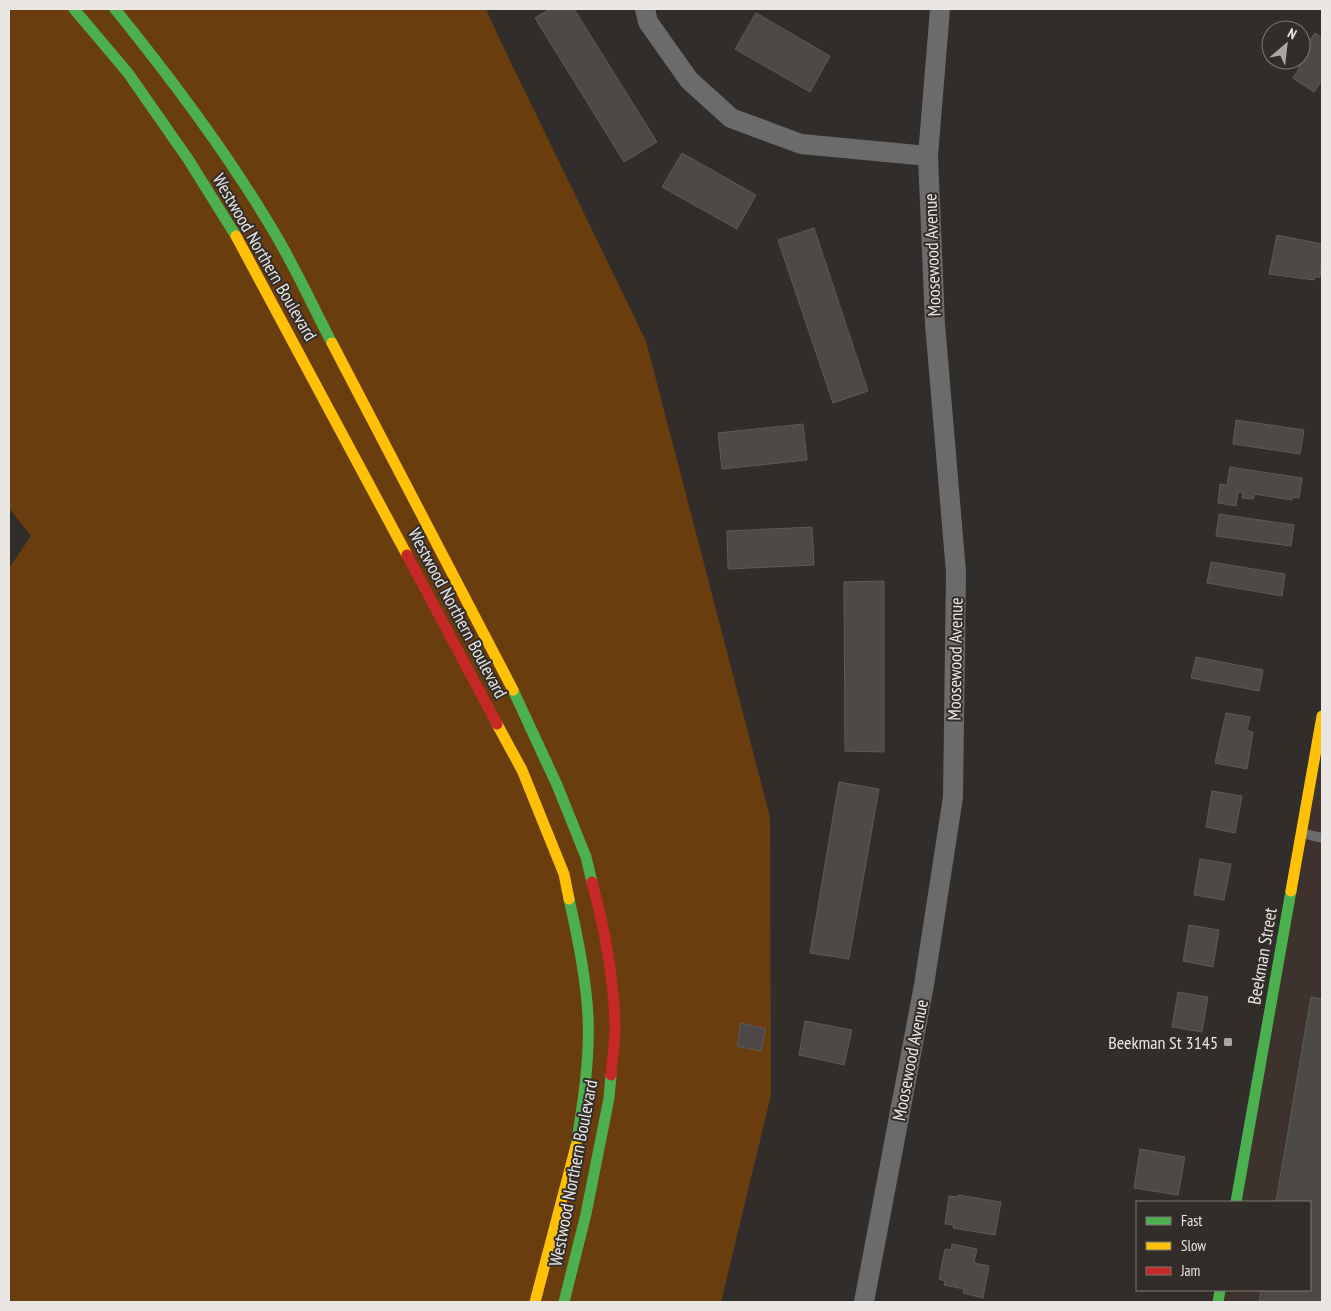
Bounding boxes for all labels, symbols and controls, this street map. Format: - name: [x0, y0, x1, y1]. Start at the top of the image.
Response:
- north arrow: [1261, 20, 1311, 70]
- text: N: [1285, 24, 1300, 43]
- street label: Westwood Northern Boulevard: [208, 169, 322, 345]
- street label: Moosewood Avenue: [918, 193, 946, 317]
- street label: Westwood Northern Boulevard: [403, 524, 513, 702]
- street label: Moosewood Avenue: [942, 597, 968, 721]
- street label: Beekman Street: [1242, 906, 1282, 1006]
- street label: Moosewood Avenue: [887, 997, 933, 1123]
- place label: Beekman St 3145: [1108, 1031, 1218, 1054]
- marker: Beekman St 3145: [1222, 1036, 1234, 1048]
- street label: Westwood Northern Boulevard: [544, 1078, 602, 1268]
- legend: [1136, 1201, 1311, 1291]
- text: Fast: [1181, 1211, 1202, 1230]
- text: Slow: [1181, 1236, 1206, 1255]
- text: Jam: [1180, 1261, 1200, 1280]

